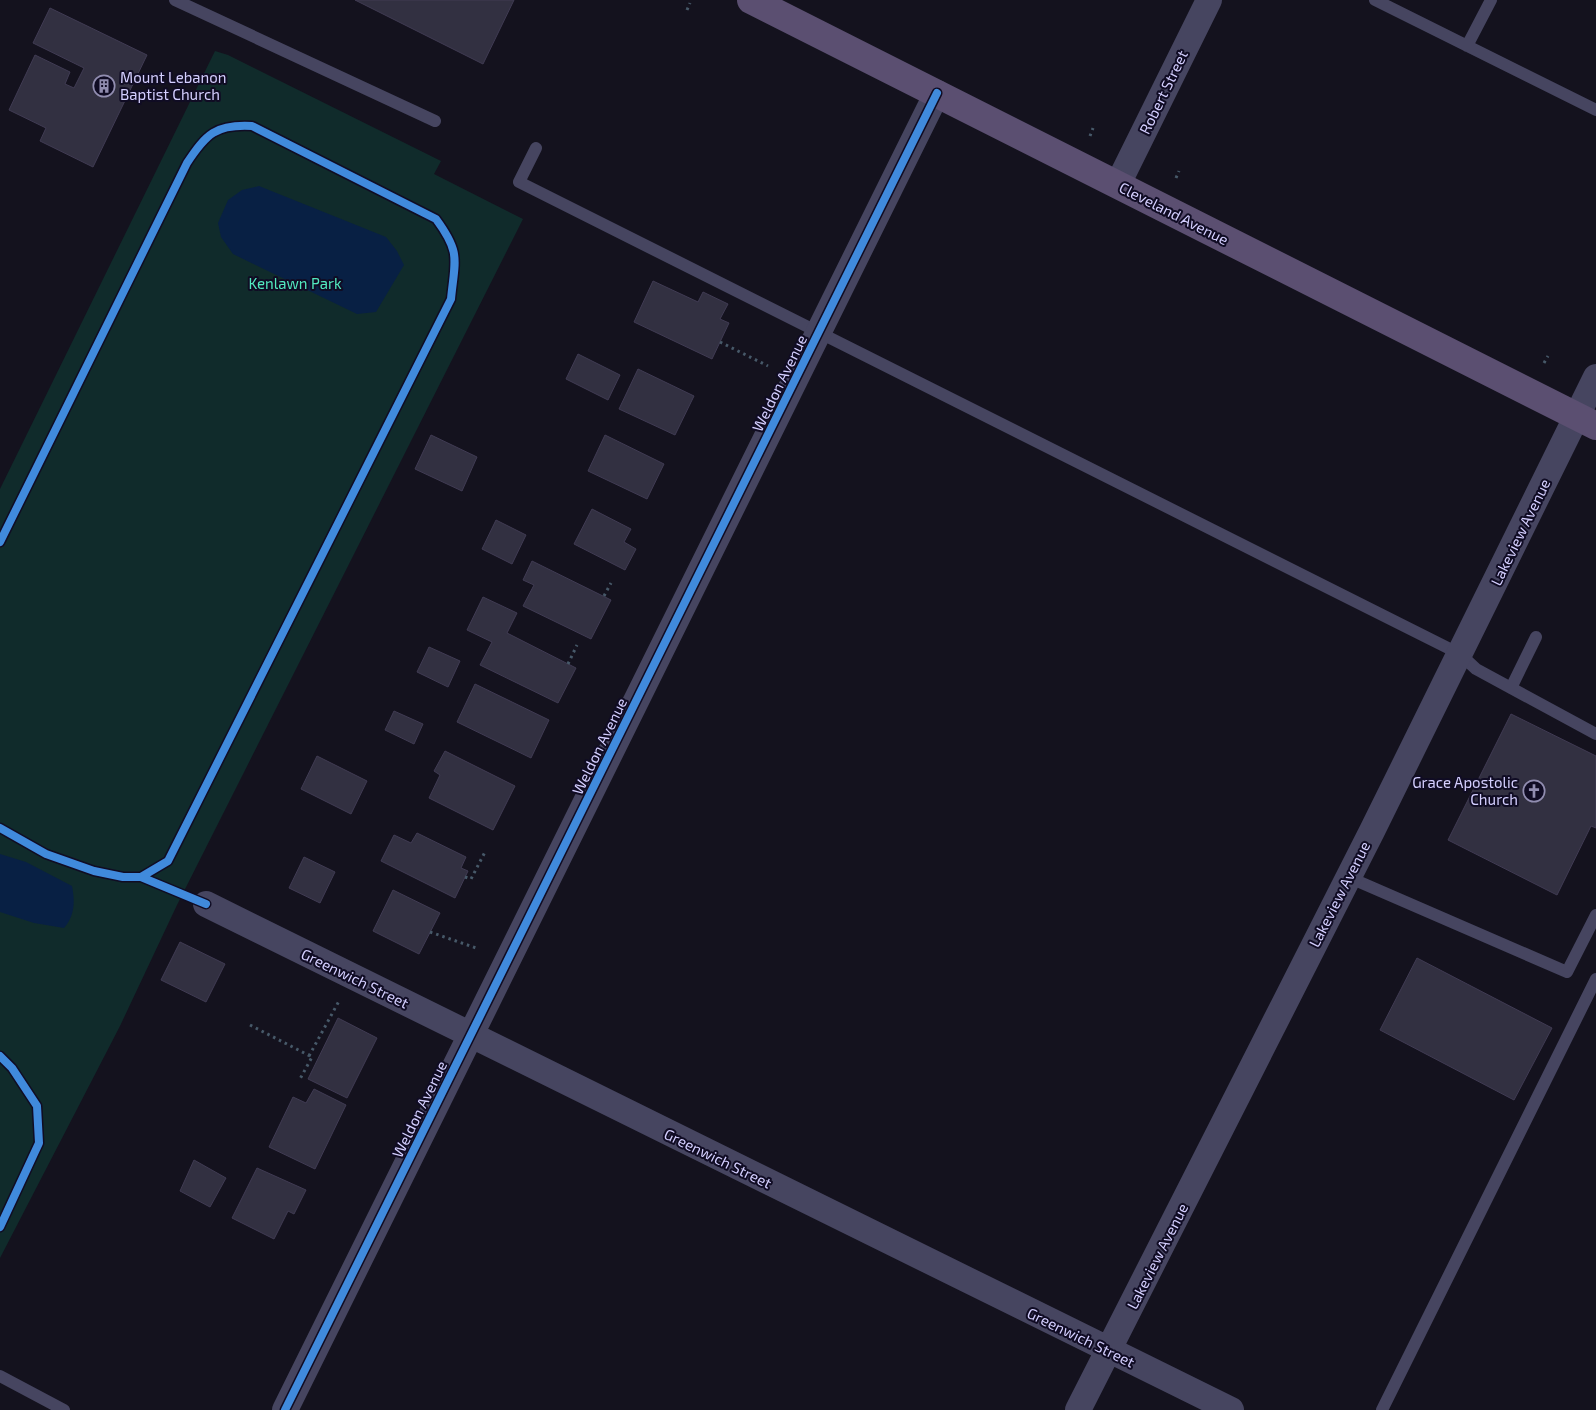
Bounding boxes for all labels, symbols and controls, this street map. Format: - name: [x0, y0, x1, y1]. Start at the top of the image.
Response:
- street label: Robert Street: [1135, 47, 1191, 137]
- place label: Mount Lebanon Baptist Church: [120, 68, 226, 103]
- building icon: Mount Lebanon Baptist Church: [92, 74, 116, 98]
- street label: Cleveland Avenue: [1116, 178, 1232, 248]
- park label: Kenlawn Park: [248, 274, 342, 292]
- street label: Weldon Avenue: [748, 332, 810, 434]
- street label: Lakeview Avenue: [1486, 476, 1554, 588]
- street label: Weldon Avenue: [568, 695, 630, 797]
- place label: Grace Apostolic Church: [1412, 773, 1518, 808]
- church icon: Grace Apostolic Church: [1522, 779, 1546, 803]
- street label: Lakeview Avenue: [1305, 838, 1373, 950]
- street label: Greenwich Street: [298, 944, 412, 1012]
- street label: Weldon Avenue: [388, 1058, 450, 1160]
- street label: Greenwich Street: [661, 1124, 775, 1192]
- street label: Lakeview Avenue: [1123, 1200, 1191, 1312]
- street label: Greenwich Street: [1024, 1303, 1138, 1371]

